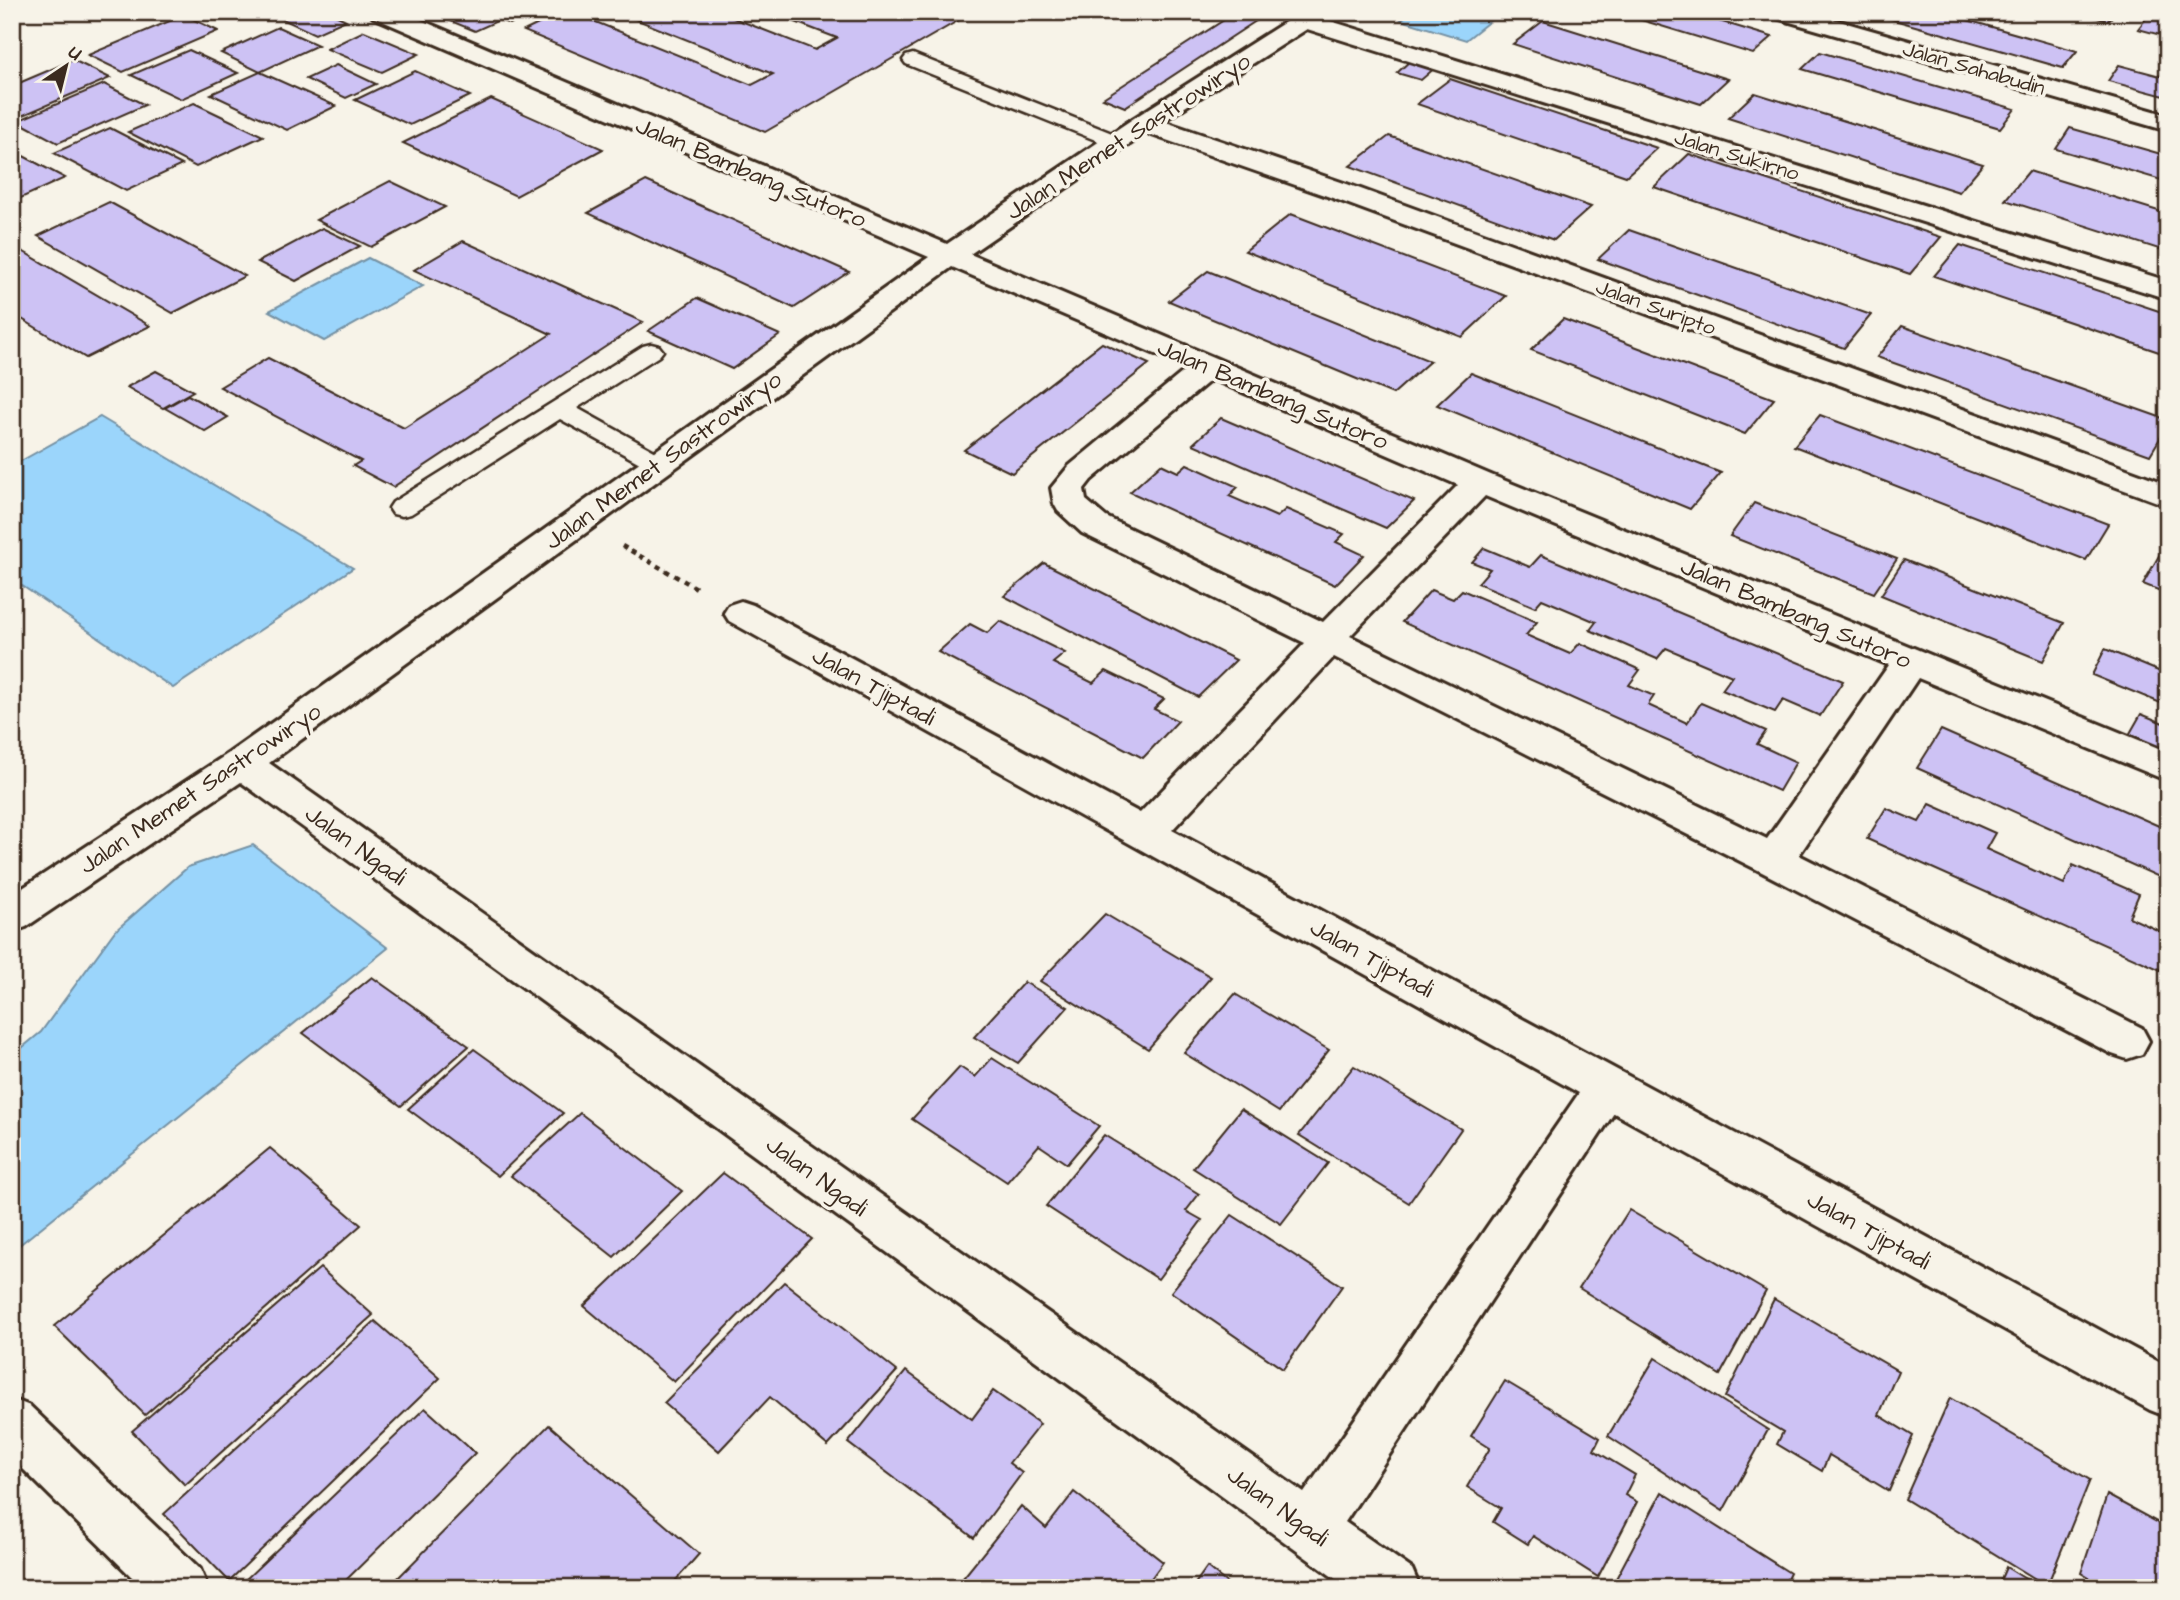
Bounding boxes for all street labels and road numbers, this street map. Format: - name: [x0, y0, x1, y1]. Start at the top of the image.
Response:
- street label: Jalan Sahabudin: [1899, 34, 2048, 103]
- street label: Jalan Memet Sastrowiryo: [1000, 45, 1258, 230]
- street label: Jalan Bambang Sutoro: [630, 109, 872, 238]
- street label: Jalan Sukirno: [1671, 123, 1803, 188]
- street label: Jalan Suripto: [1592, 272, 1720, 344]
- street label: Jalan Bambang Sutoro: [1152, 331, 1394, 460]
- street label: Jalan Memet Sastrowiryo: [538, 363, 790, 559]
- street label: Jalan Bambang Sutoro: [1675, 550, 1917, 679]
- street label: Jalan Tjiptadi: [806, 639, 942, 735]
- street label: Jalan Memet Sastrowiryo: [73, 695, 329, 884]
- street label: Jalan Ngadi: [297, 797, 413, 895]
- street label: Jalan Tjiptadi: [1304, 911, 1440, 1007]
- street label: Jalan Ngadi: [758, 1128, 874, 1226]
- street label: Jalan Tjiptadi: [1801, 1183, 1937, 1279]
- street label: Jalan Ngadi: [1219, 1458, 1335, 1556]

